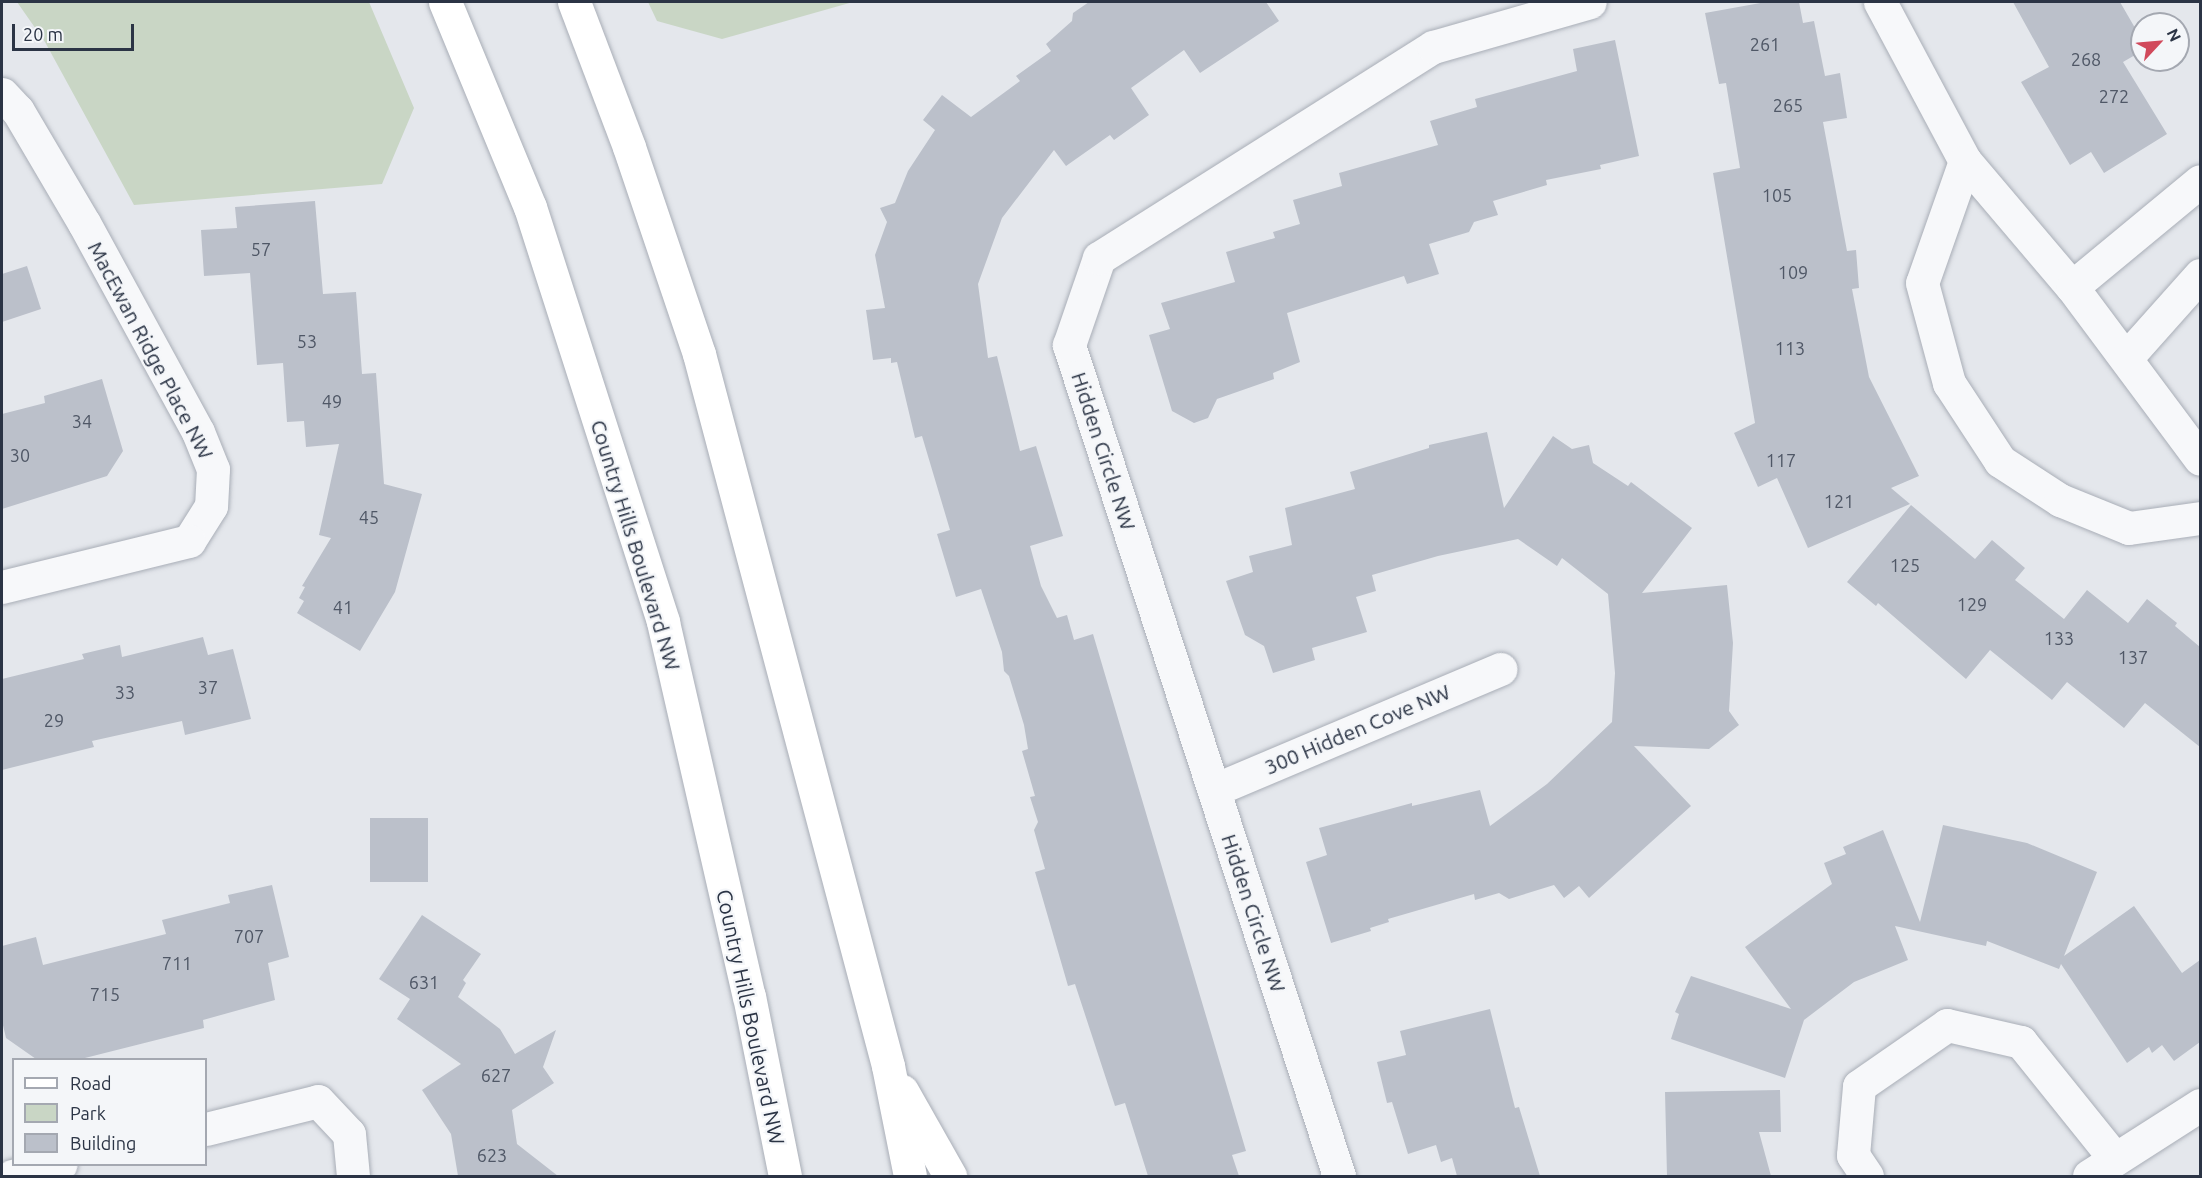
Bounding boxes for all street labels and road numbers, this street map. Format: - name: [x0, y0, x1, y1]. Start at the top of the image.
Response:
- street label: MacEwan Ridge Place NW: [83, 237, 219, 463]
- street label: Hidden Circle NW: [1067, 369, 1141, 533]
- street label: Country Hills Boulevard NW: [586, 417, 686, 673]
- street label: 300 Hidden Cove NW: [1260, 678, 1454, 780]
- street label: Hidden Circle NW: [1217, 831, 1291, 995]
- street label: Country Hills Boulevard NW: [712, 887, 790, 1147]

